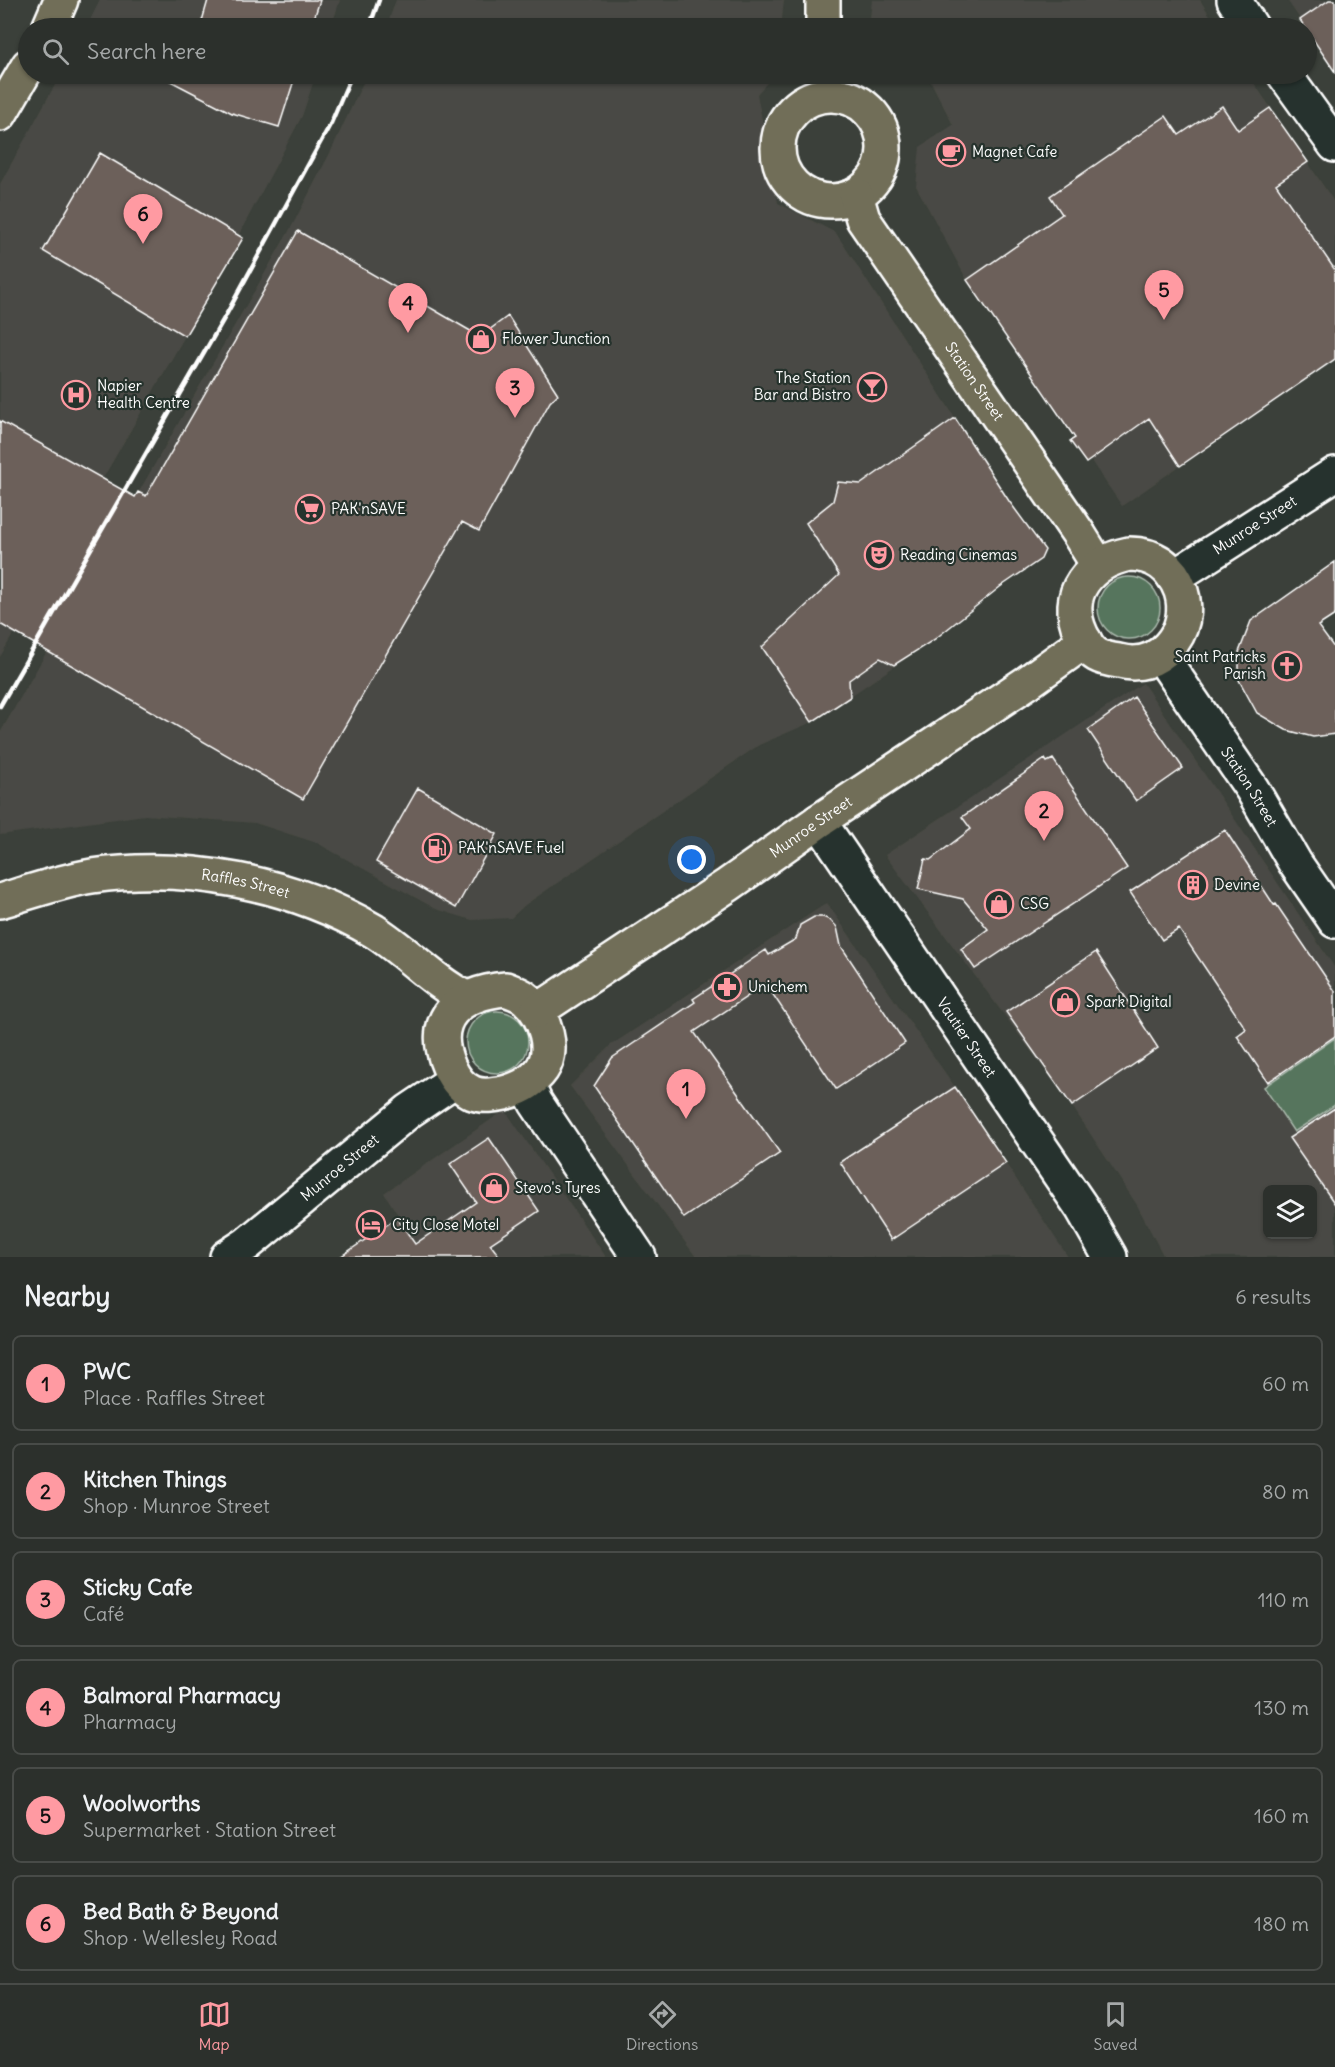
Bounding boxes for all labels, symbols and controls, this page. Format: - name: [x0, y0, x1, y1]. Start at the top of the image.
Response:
- search box: [18, 18, 1317, 84]
- icon: search: [39, 35, 72, 68]
- text: Search here: [87, 37, 206, 65]
- cafe icon: Magnet Cafe: [935, 136, 967, 168]
- place label: Magnet Cafe: [972, 142, 1057, 161]
- pin: 6: [124, 194, 162, 244]
- pin: 5: [1144, 270, 1184, 320]
- pin: 4: [388, 284, 428, 333]
- shop icon: Flower Junction: [465, 323, 497, 355]
- place label: Flower Junction: [502, 329, 610, 348]
- street label: Station Street: [941, 338, 1008, 424]
- pin: 3: [496, 368, 534, 418]
- place label: The Station Bar and Bistro: [754, 368, 851, 404]
- bar icon: The Station Bar and Bistro: [856, 371, 888, 403]
- place label: Napier Health Centre: [97, 376, 190, 412]
- hospital icon: Napier Health Centre: [60, 379, 92, 411]
- street label: Munroe Street: [1209, 491, 1300, 559]
- supermarket icon: PAK'nSAVE: [294, 493, 326, 525]
- place label: PAK'nSAVE: [331, 499, 406, 518]
- theatre icon: Reading Cinemas: [863, 539, 895, 571]
- place label: Reading Cinemas: [900, 545, 1017, 564]
- place label: Saint Patricks Parish: [1175, 647, 1266, 683]
- church icon: Saint Patricks Parish: [1271, 650, 1303, 682]
- street label: Station Street: [1217, 743, 1282, 830]
- street label: Munroe Street: [766, 792, 855, 862]
- pin: 2: [1024, 792, 1064, 841]
- fuel station icon: PAK'nSAVE Fuel: [421, 832, 453, 864]
- place label: PAK'nSAVE Fuel: [458, 838, 564, 857]
- your location: [677, 845, 706, 874]
- street label: Raffles Street: [200, 865, 292, 902]
- building icon: Devine: [1177, 869, 1209, 901]
- place label: Devine: [1214, 875, 1260, 894]
- shop icon: CSG: [983, 888, 1015, 920]
- place label: CSG: [1020, 894, 1049, 913]
- pharmacy icon: Unichem: [711, 971, 743, 1003]
- place label: Unichem: [748, 977, 808, 996]
- shop icon: Spark Digital: [1049, 986, 1081, 1018]
- place label: Spark Digital: [1086, 992, 1172, 1011]
- street label: Vautier Street: [933, 994, 1000, 1081]
- pin: 1: [666, 1070, 706, 1119]
- street label: Munroe Street: [297, 1130, 383, 1205]
- shop icon: Stevo's Tyres: [478, 1172, 510, 1204]
- place label: Stevo's Tyres: [515, 1178, 601, 1197]
- map controls: [1263, 1185, 1317, 1239]
- button: layers: [1263, 1185, 1317, 1239]
- hotel icon: City Close Motel: [355, 1209, 387, 1241]
- place label: City Close Motel: [392, 1215, 499, 1234]
- text: Nearby: [24, 1280, 110, 1313]
- text: 6 results: [1235, 1284, 1311, 1309]
- text: PWC: [83, 1357, 131, 1385]
- text: 1: [42, 1371, 49, 1396]
- text: 60 m: [1262, 1371, 1309, 1396]
- text: Place · Raffles Street: [83, 1385, 265, 1410]
- text: Kitchen Things: [83, 1465, 227, 1493]
- text: 2: [40, 1479, 51, 1504]
- text: 80 m: [1262, 1479, 1309, 1504]
- text: Shop · Munroe Street: [83, 1493, 270, 1518]
- text: Sticky Cafe: [83, 1573, 193, 1601]
- text: 3: [40, 1587, 51, 1612]
- text: 110 m: [1258, 1587, 1309, 1612]
- text: Café: [83, 1601, 124, 1626]
- text: Balmoral Pharmacy: [83, 1681, 281, 1709]
- text: 4: [40, 1695, 51, 1720]
- text: 130 m: [1254, 1695, 1309, 1720]
- text: Pharmacy: [83, 1709, 177, 1734]
- text: Woolworths: [83, 1789, 201, 1817]
- text: 5: [40, 1803, 51, 1828]
- text: 160 m: [1254, 1803, 1309, 1828]
- text: Supermarket · Station Street: [83, 1817, 336, 1842]
- text: Bed Bath & Beyond: [83, 1897, 279, 1925]
- text: 6: [40, 1911, 51, 1936]
- text: 180 m: [1254, 1911, 1309, 1936]
- text: Shop · Wellesley Road: [83, 1925, 278, 1950]
- tab: Map: [198, 1998, 231, 2054]
- tab: Directions: [626, 1998, 698, 2054]
- tab: Saved: [1094, 1998, 1137, 2054]

